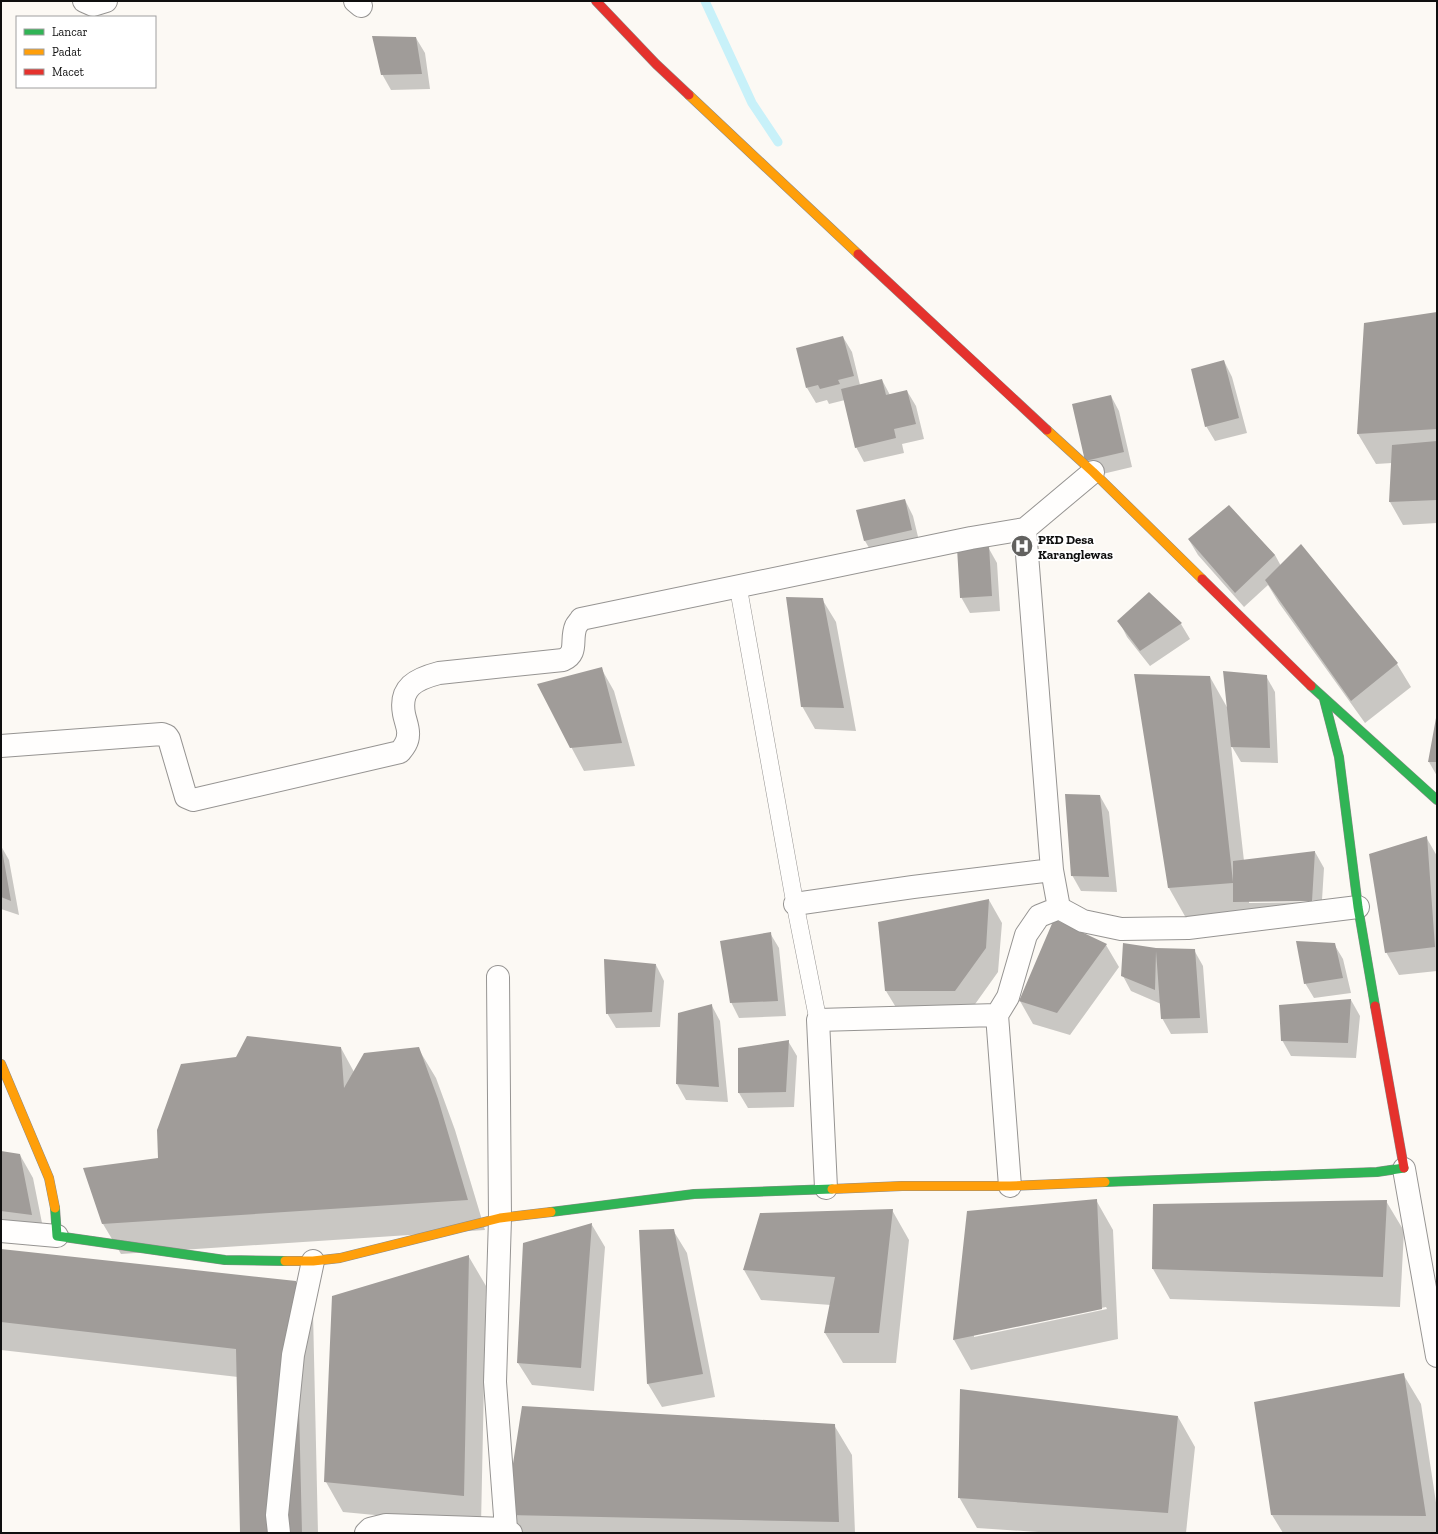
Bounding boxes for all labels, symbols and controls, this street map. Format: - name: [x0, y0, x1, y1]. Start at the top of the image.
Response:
- legend: [16, 16, 156, 88]
- text: Lancar: [52, 25, 88, 39]
- text: Padat: [52, 45, 82, 59]
- text: Macet: [52, 65, 84, 79]
- place label: PKD Desa Karanglewas: [1038, 532, 1113, 562]
- hospital icon: PKD Desa Karanglewas: [1009, 533, 1035, 559]

